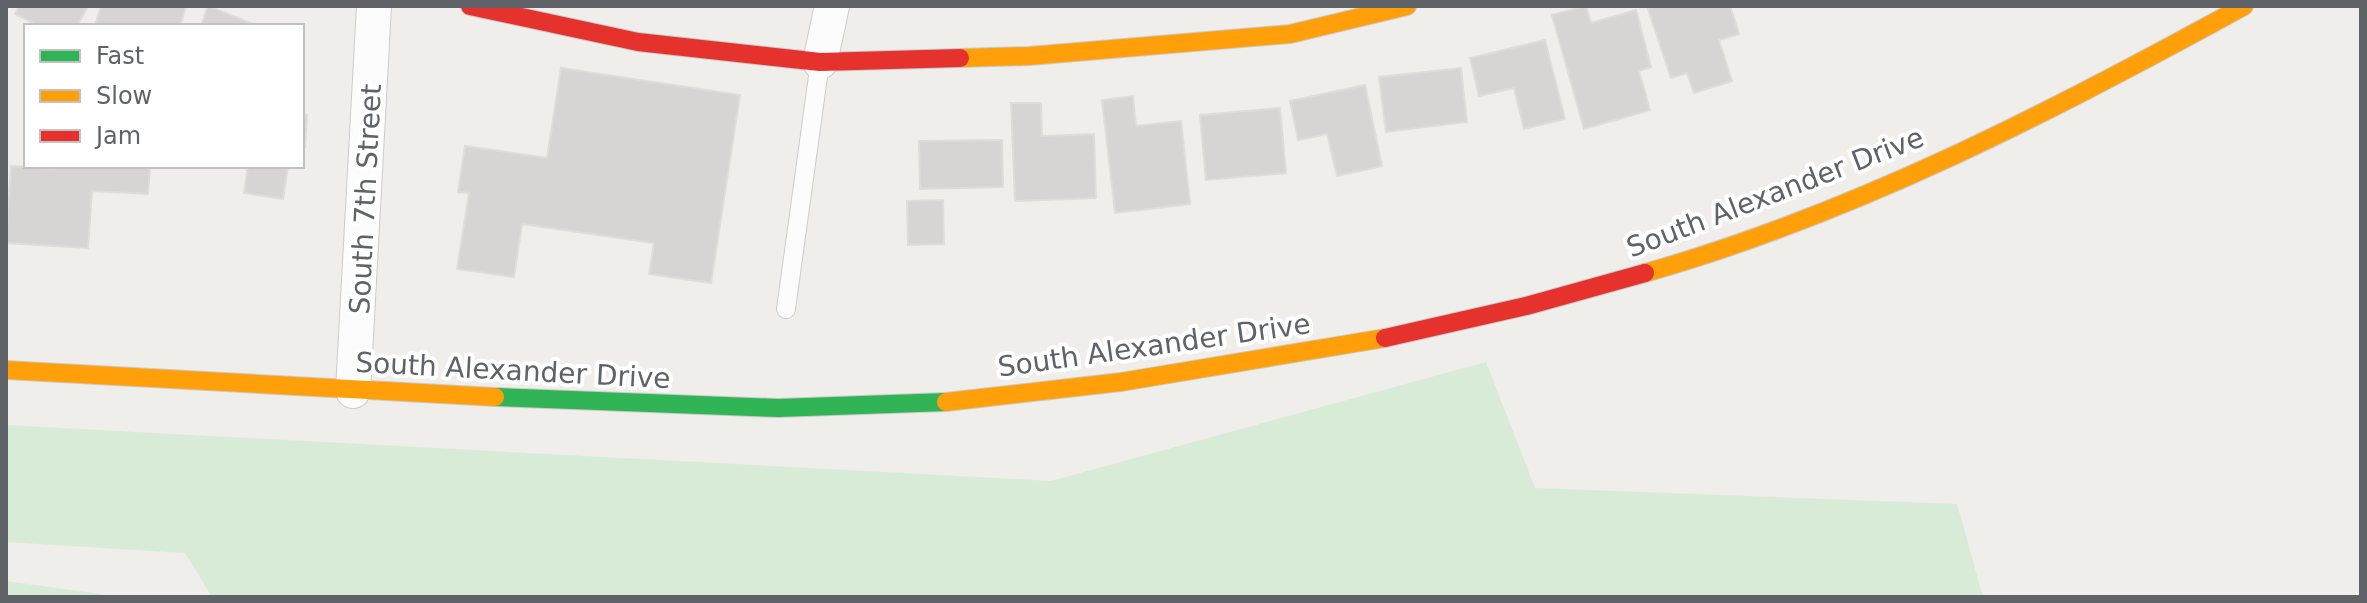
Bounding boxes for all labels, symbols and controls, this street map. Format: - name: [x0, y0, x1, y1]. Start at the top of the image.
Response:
- legend: [24, 24, 304, 168]
- text: Fast: [96, 42, 144, 70]
- text: Slow: [96, 82, 152, 110]
- street label: South 7th Street: [343, 83, 388, 315]
- street label: South Alexander Drive: [1622, 121, 1928, 264]
- text: Jam: [94, 122, 141, 150]
- street label: South Alexander Drive: [996, 307, 1313, 384]
- street label: South Alexander Drive: [355, 346, 671, 395]

